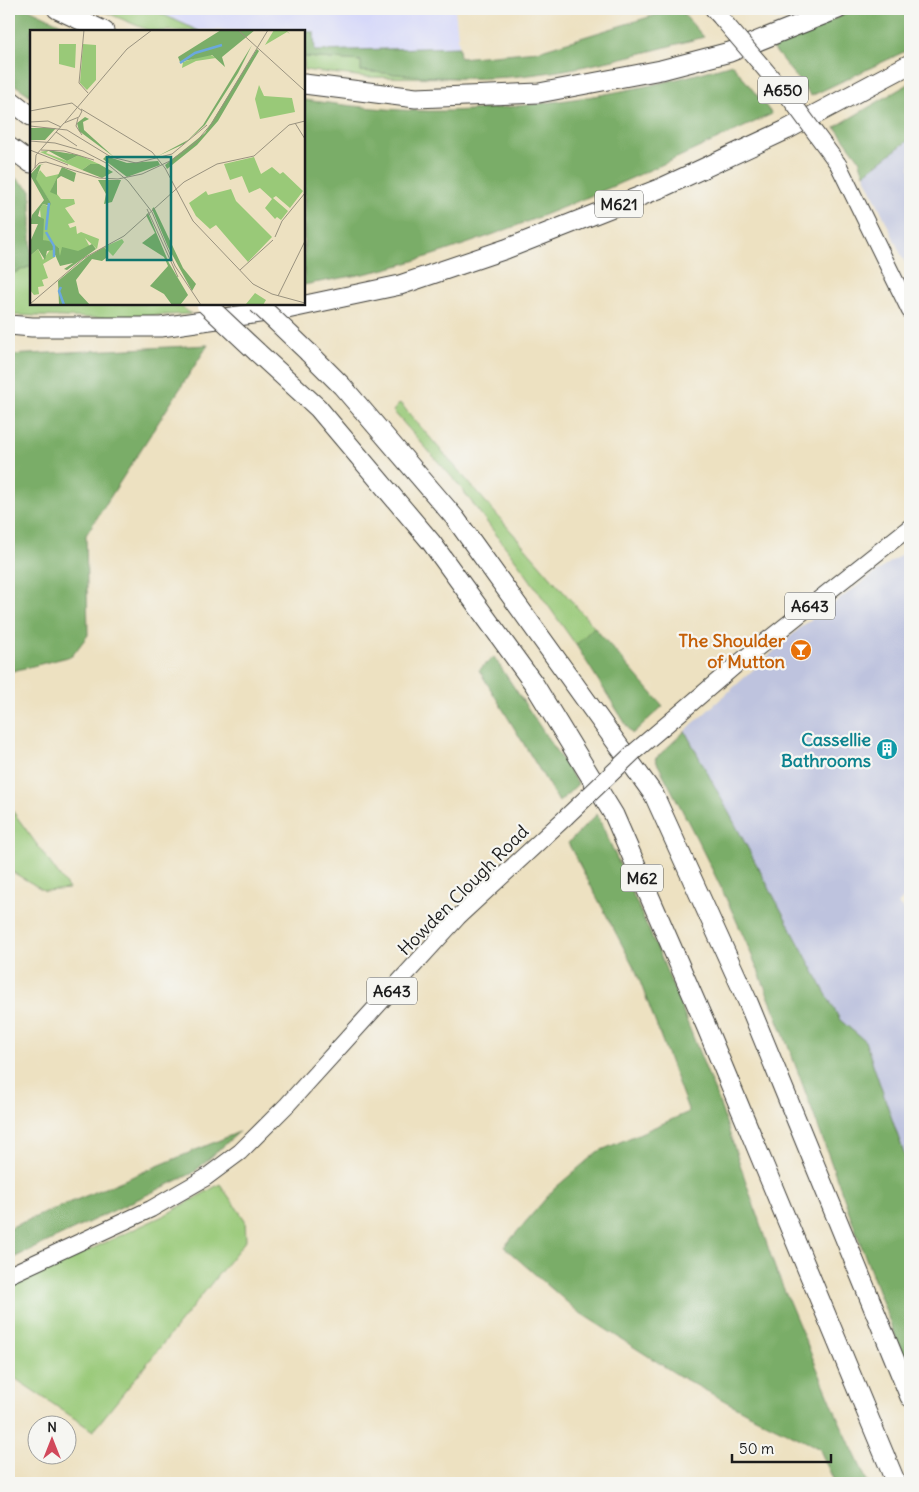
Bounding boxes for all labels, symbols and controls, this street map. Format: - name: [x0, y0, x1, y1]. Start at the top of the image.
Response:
- inset map: [30, 30, 305, 305]
- road number: A650: [758, 76, 808, 104]
- road number: M621: [595, 190, 643, 218]
- road number: A643: [785, 592, 835, 620]
- place label: The Shoulder of Mutton: [679, 629, 786, 673]
- bar icon: The Shoulder of Mutton: [789, 638, 813, 662]
- place label: Cassellie Bathrooms: [781, 728, 871, 772]
- building icon: Cassellie Bathrooms: [875, 737, 899, 761]
- street label: Howden Clough Road: [393, 820, 533, 960]
- road number: M62: [621, 864, 663, 891]
- road number: A643: [367, 978, 417, 1004]
- north arrow: [28, 1414, 78, 1464]
- text: N: [47, 1418, 57, 1436]
- scale bar: [732, 1432, 830, 1464]
- text: 50 m: [739, 1439, 774, 1458]

